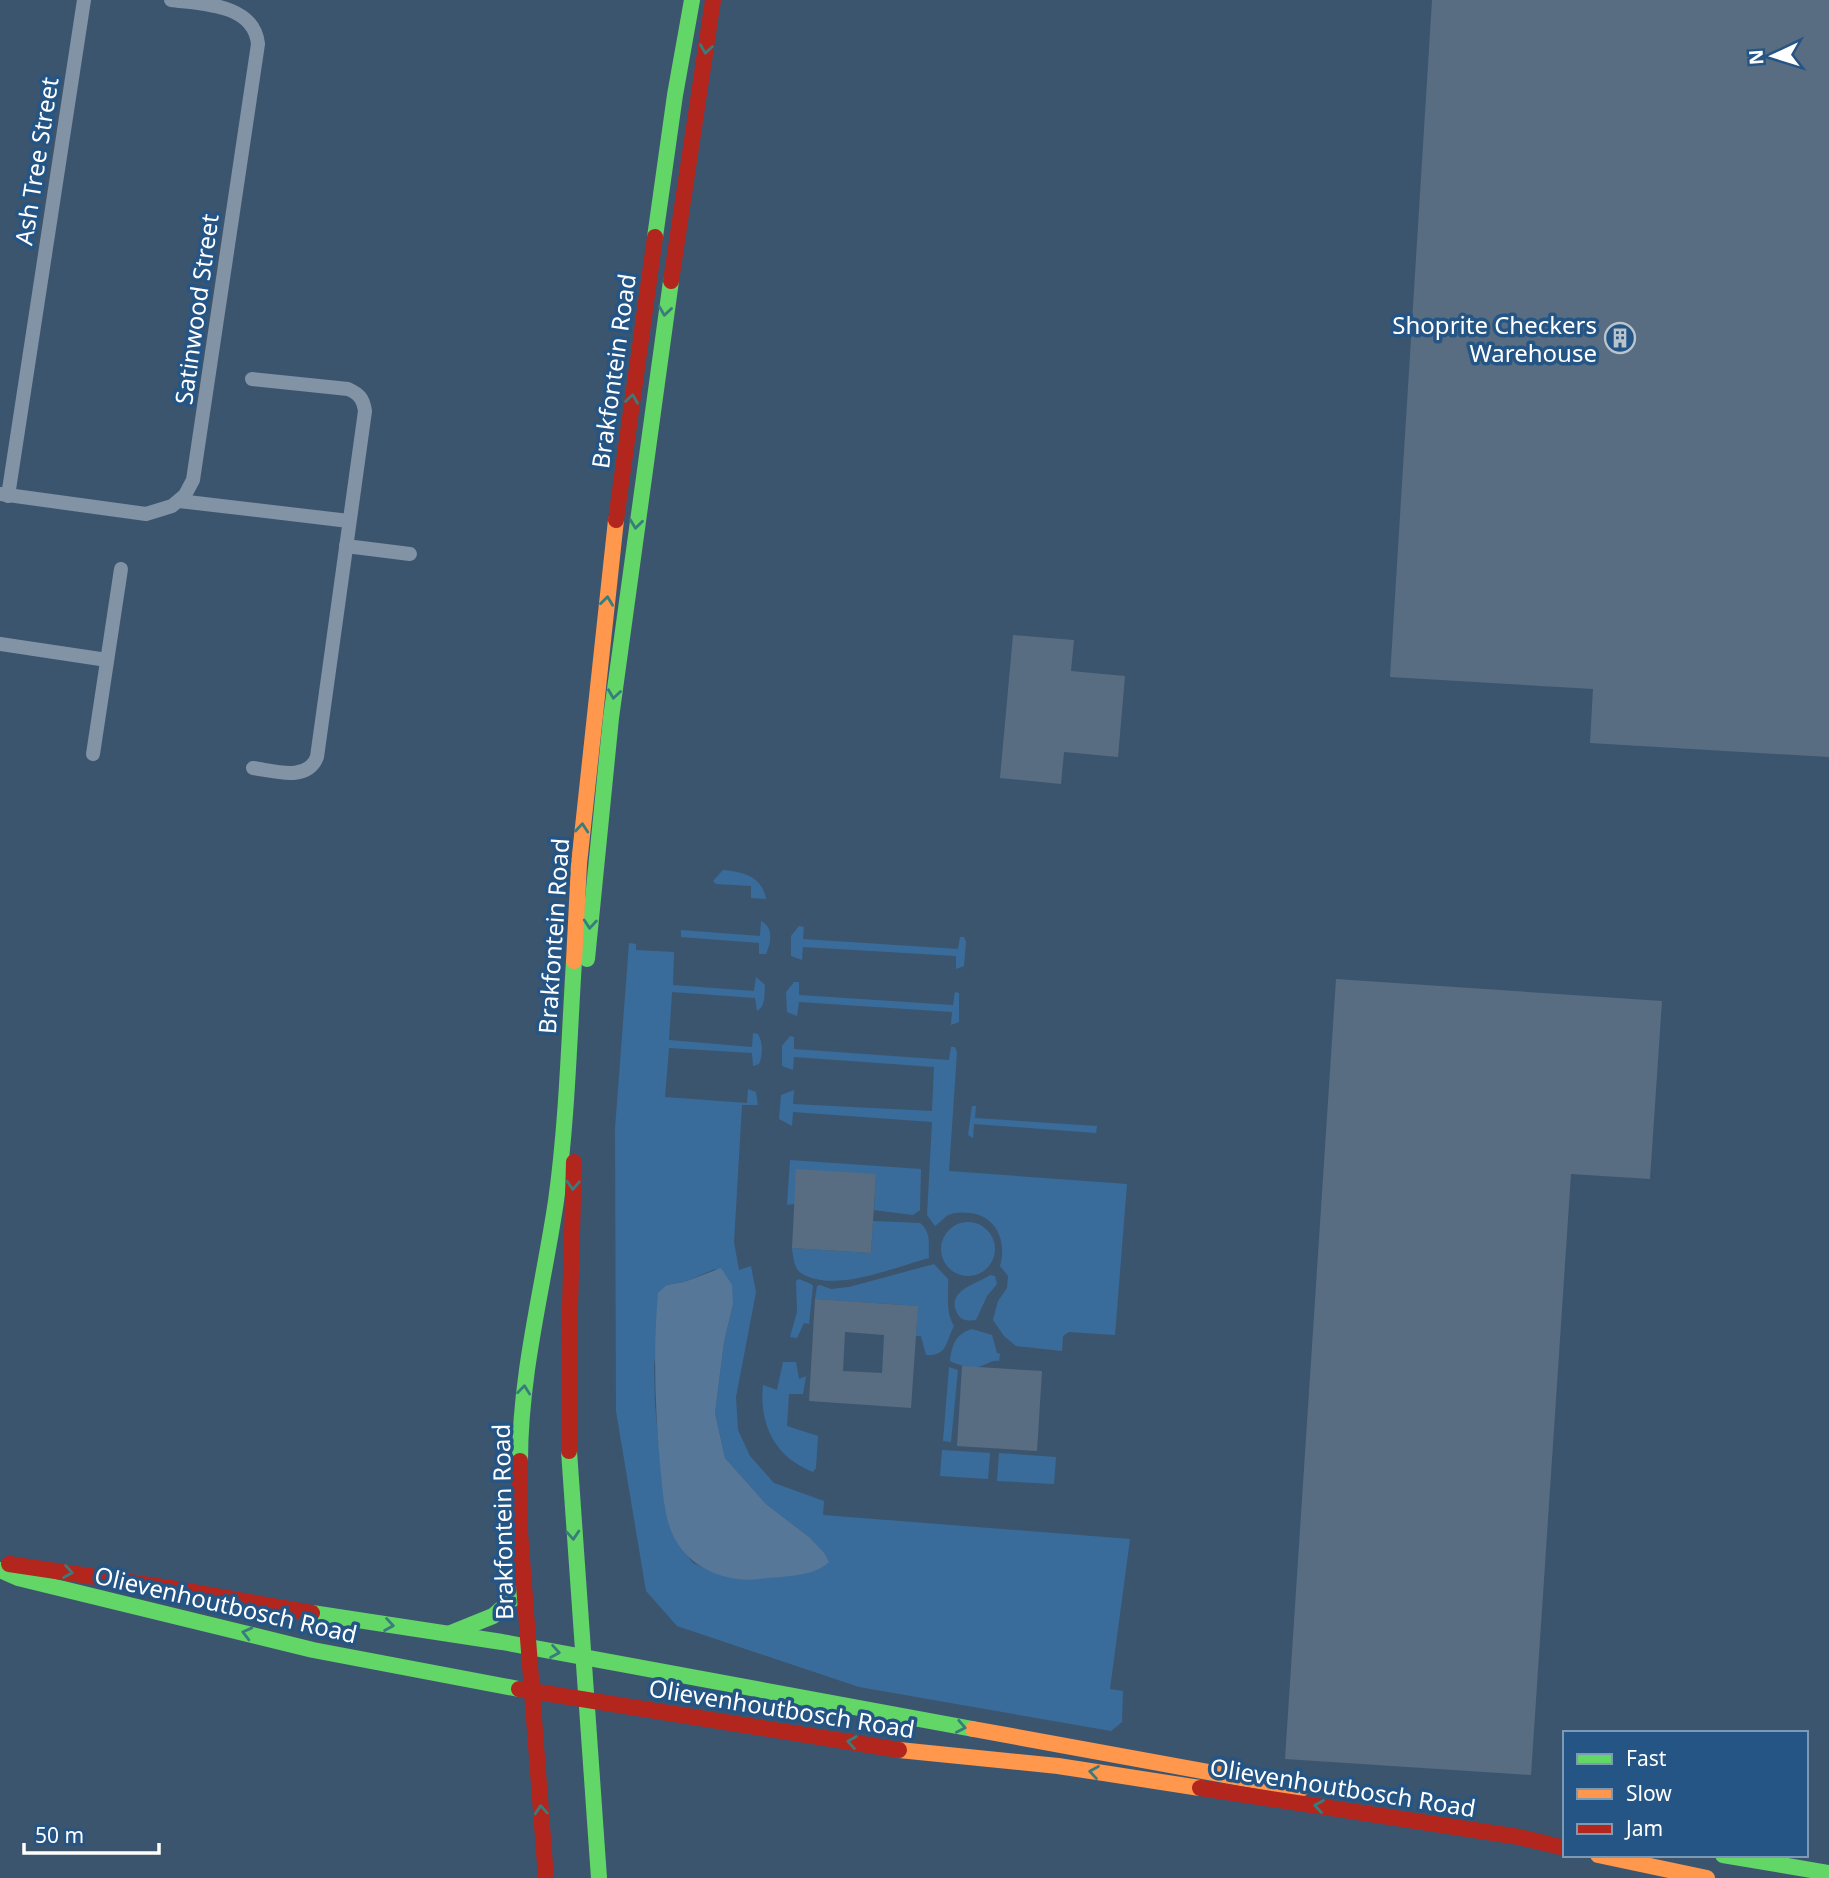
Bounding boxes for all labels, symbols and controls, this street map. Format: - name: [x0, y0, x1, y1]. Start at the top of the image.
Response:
- north arrow: [1738, 21, 1808, 91]
- one-way arrow: [698, 43, 713, 55]
- text: N: [1743, 49, 1770, 66]
- street label: Ash Tree Street: [6, 74, 66, 247]
- street label: Satinwood Street: [166, 211, 226, 406]
- street label: Brakfontein Road: [583, 272, 643, 470]
- one-way arrow: [658, 305, 673, 317]
- place label: Shoprite Checkers Warehouse: [1392, 308, 1597, 369]
- building icon: Shoprite Checkers Warehouse: [1603, 321, 1637, 355]
- one-way arrow: [624, 394, 639, 405]
- one-way arrow: [628, 518, 643, 530]
- one-way arrow: [599, 596, 614, 607]
- one-way arrow: [606, 688, 621, 700]
- one-way arrow: [575, 822, 590, 833]
- street label: Brakfontein Road: [530, 837, 576, 1035]
- one-way arrow: [583, 919, 598, 930]
- one-way arrow: [566, 1180, 581, 1191]
- one-way arrow: [516, 1384, 531, 1395]
- street label: Brakfontein Road: [484, 1424, 520, 1620]
- one-way arrow: [566, 1530, 581, 1541]
- street label: Olievenhoutbosch Road: [91, 1558, 361, 1650]
- one-way arrow: [62, 1564, 73, 1579]
- one-way arrow: [383, 1617, 395, 1632]
- one-way arrow: [241, 1627, 253, 1642]
- one-way arrow: [549, 1644, 561, 1659]
- street label: Olievenhoutbosch Road: [647, 1671, 917, 1745]
- one-way arrow: [955, 1719, 967, 1734]
- legend: [1563, 1731, 1808, 1857]
- one-way arrow: [846, 1735, 858, 1750]
- text: Fast: [1626, 1744, 1667, 1772]
- street label: Olievenhoutbosch Road: [1208, 1750, 1478, 1824]
- one-way arrow: [1088, 1765, 1100, 1780]
- text: Slow: [1626, 1779, 1672, 1807]
- one-way arrow: [1313, 1799, 1325, 1814]
- one-way arrow: [534, 1804, 549, 1815]
- scale bar: [24, 1812, 159, 1856]
- text: Jam: [1624, 1814, 1663, 1842]
- text: 50 m: [35, 1821, 84, 1849]

